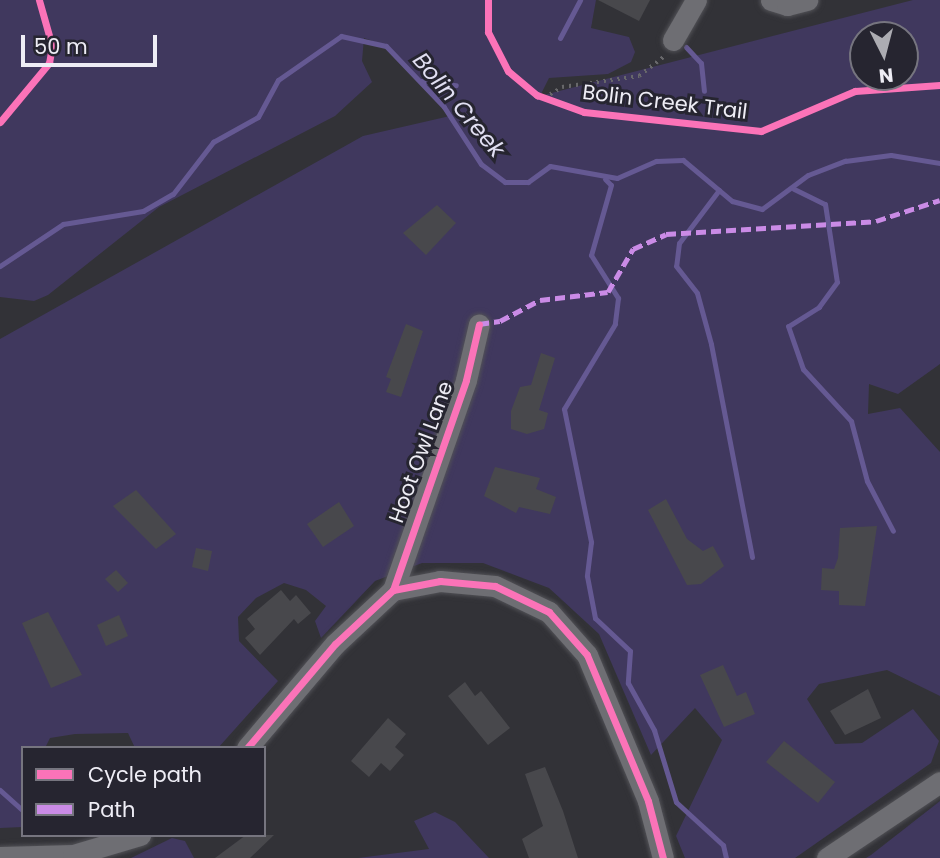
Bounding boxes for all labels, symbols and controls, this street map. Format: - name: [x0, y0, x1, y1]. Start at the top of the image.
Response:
- scale bar: [24, 21, 161, 65]
- north arrow: [849, 21, 919, 91]
- text: 50 m: [34, 32, 88, 61]
- water label: Bolin Creek: [407, 47, 511, 163]
- text: N: [878, 61, 895, 90]
- street label: Bolin Creek Trail: [581, 79, 749, 125]
- street label: Hoot Owl Lane: [384, 378, 458, 526]
- legend: [21, 746, 266, 837]
- text: Cycle path: [88, 760, 202, 789]
- text: Path: [88, 795, 135, 824]

